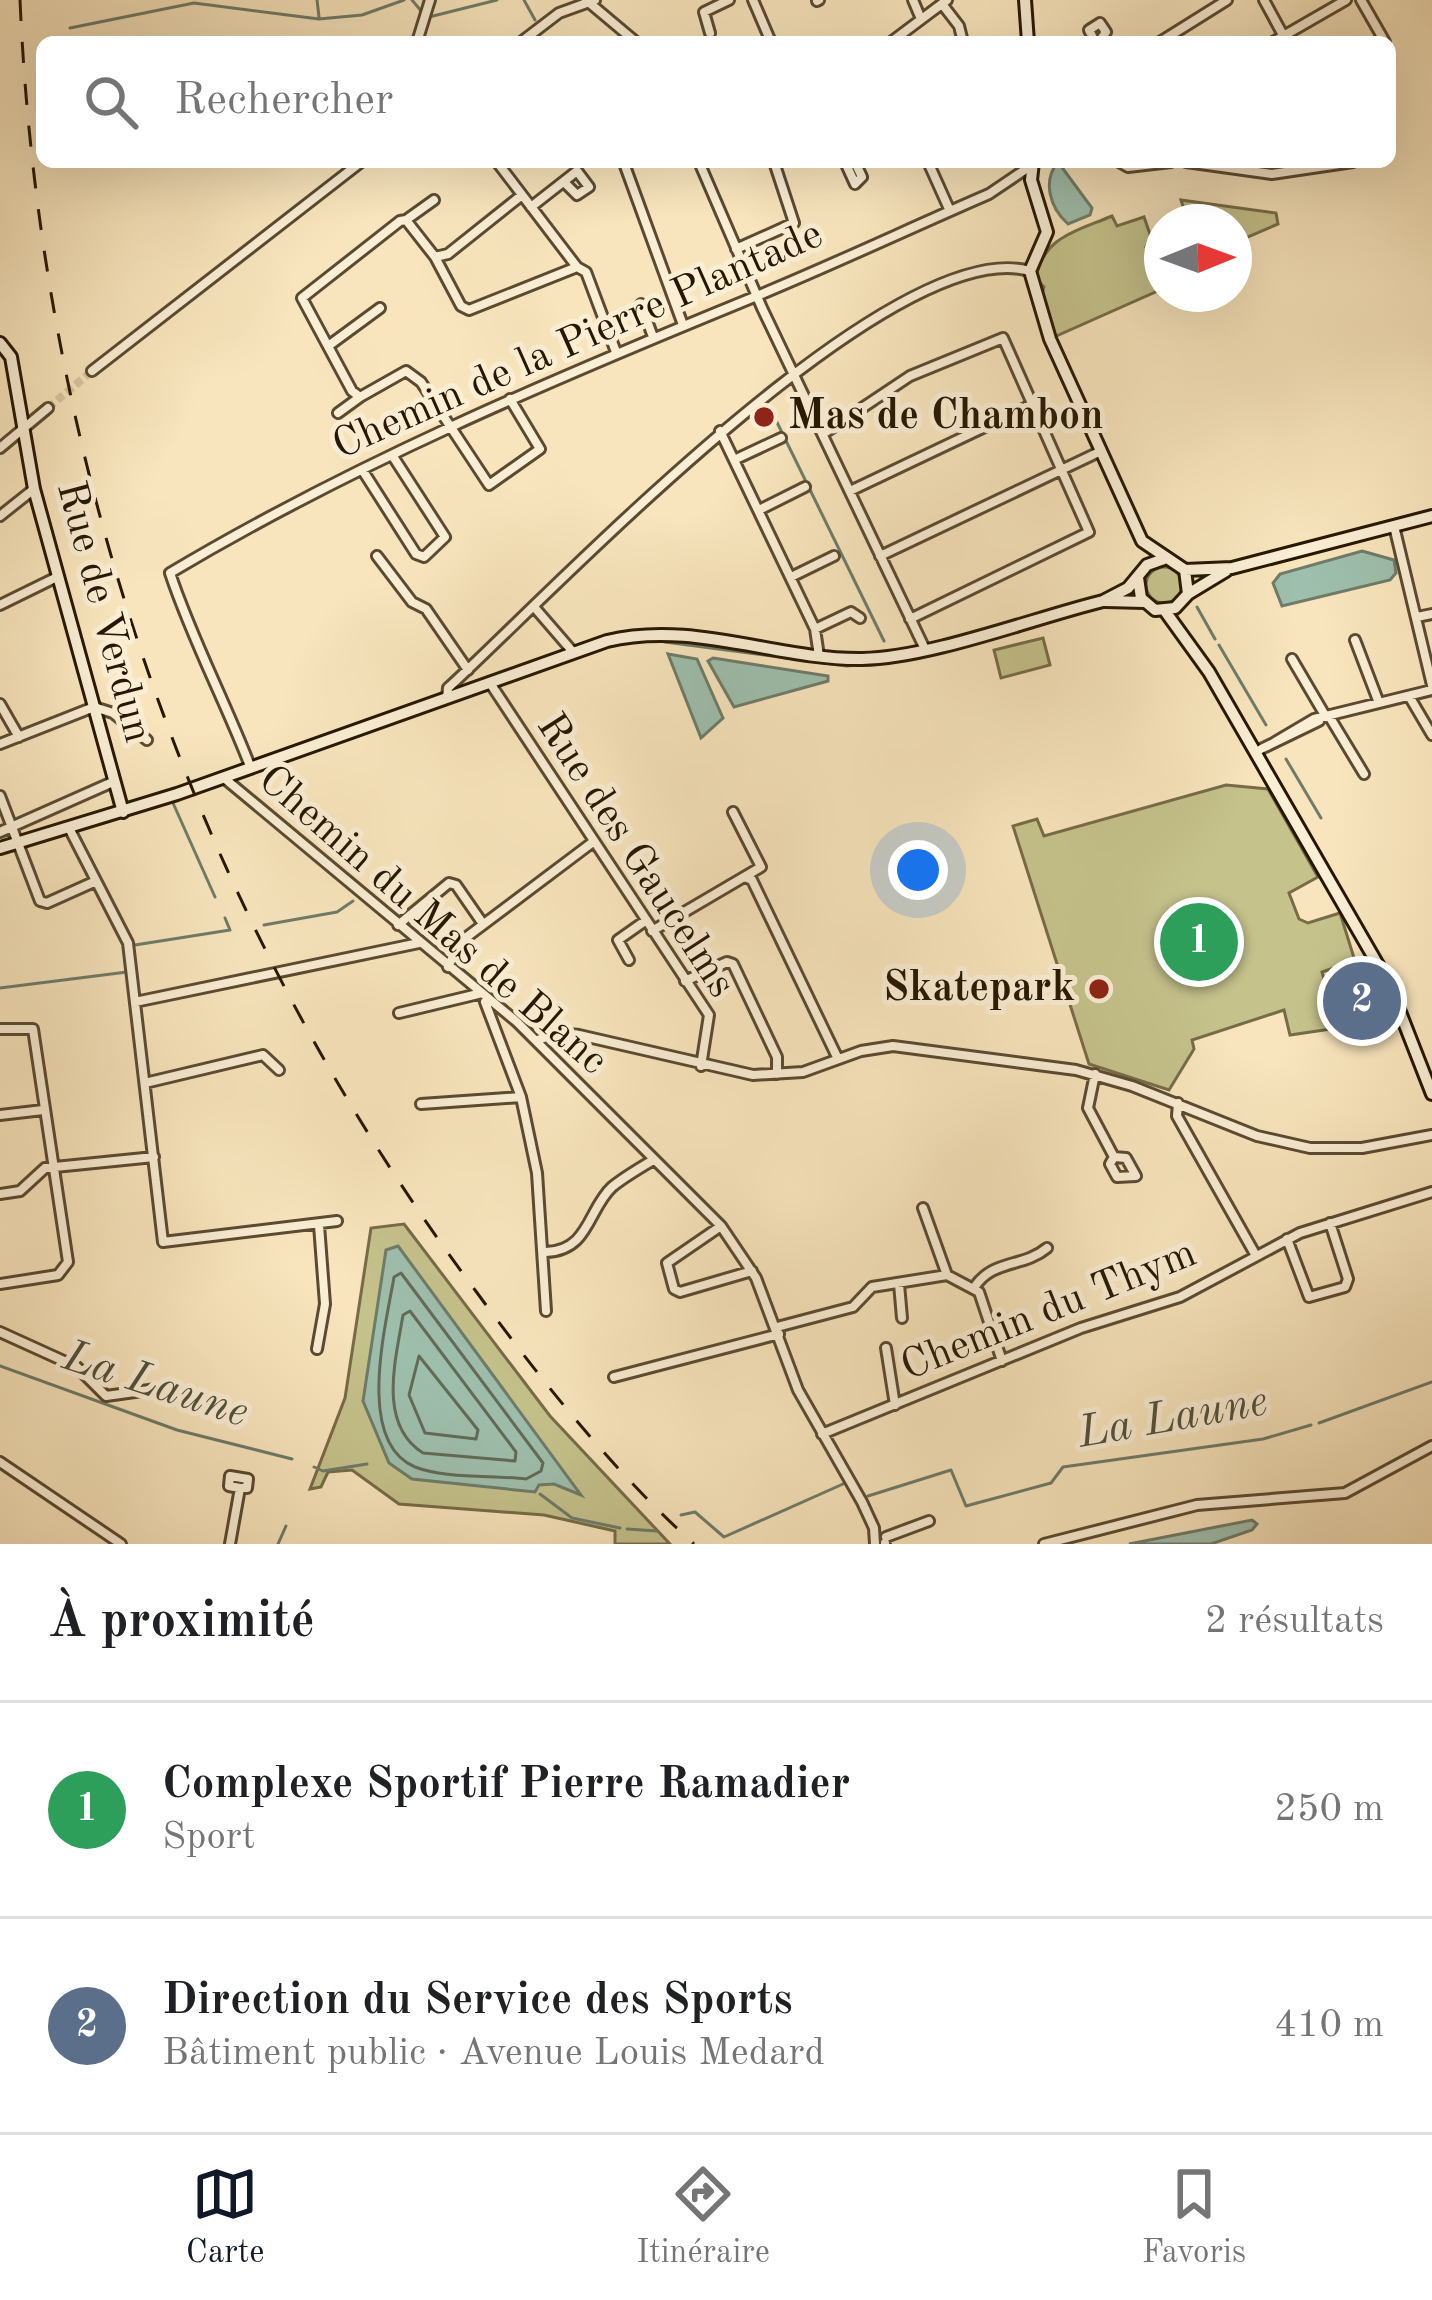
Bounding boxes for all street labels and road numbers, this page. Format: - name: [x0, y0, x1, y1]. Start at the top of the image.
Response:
- street label: Chemin de la Pierre Plantade: [327, 214, 829, 468]
- street label: Rue de Verdun: [48, 477, 158, 747]
- street label: Rue des Gaucelms: [528, 707, 742, 1005]
- street label: Chemin du Mas de Blanc: [250, 759, 614, 1083]
- street label: Chemin du Thym: [896, 1233, 1202, 1389]

